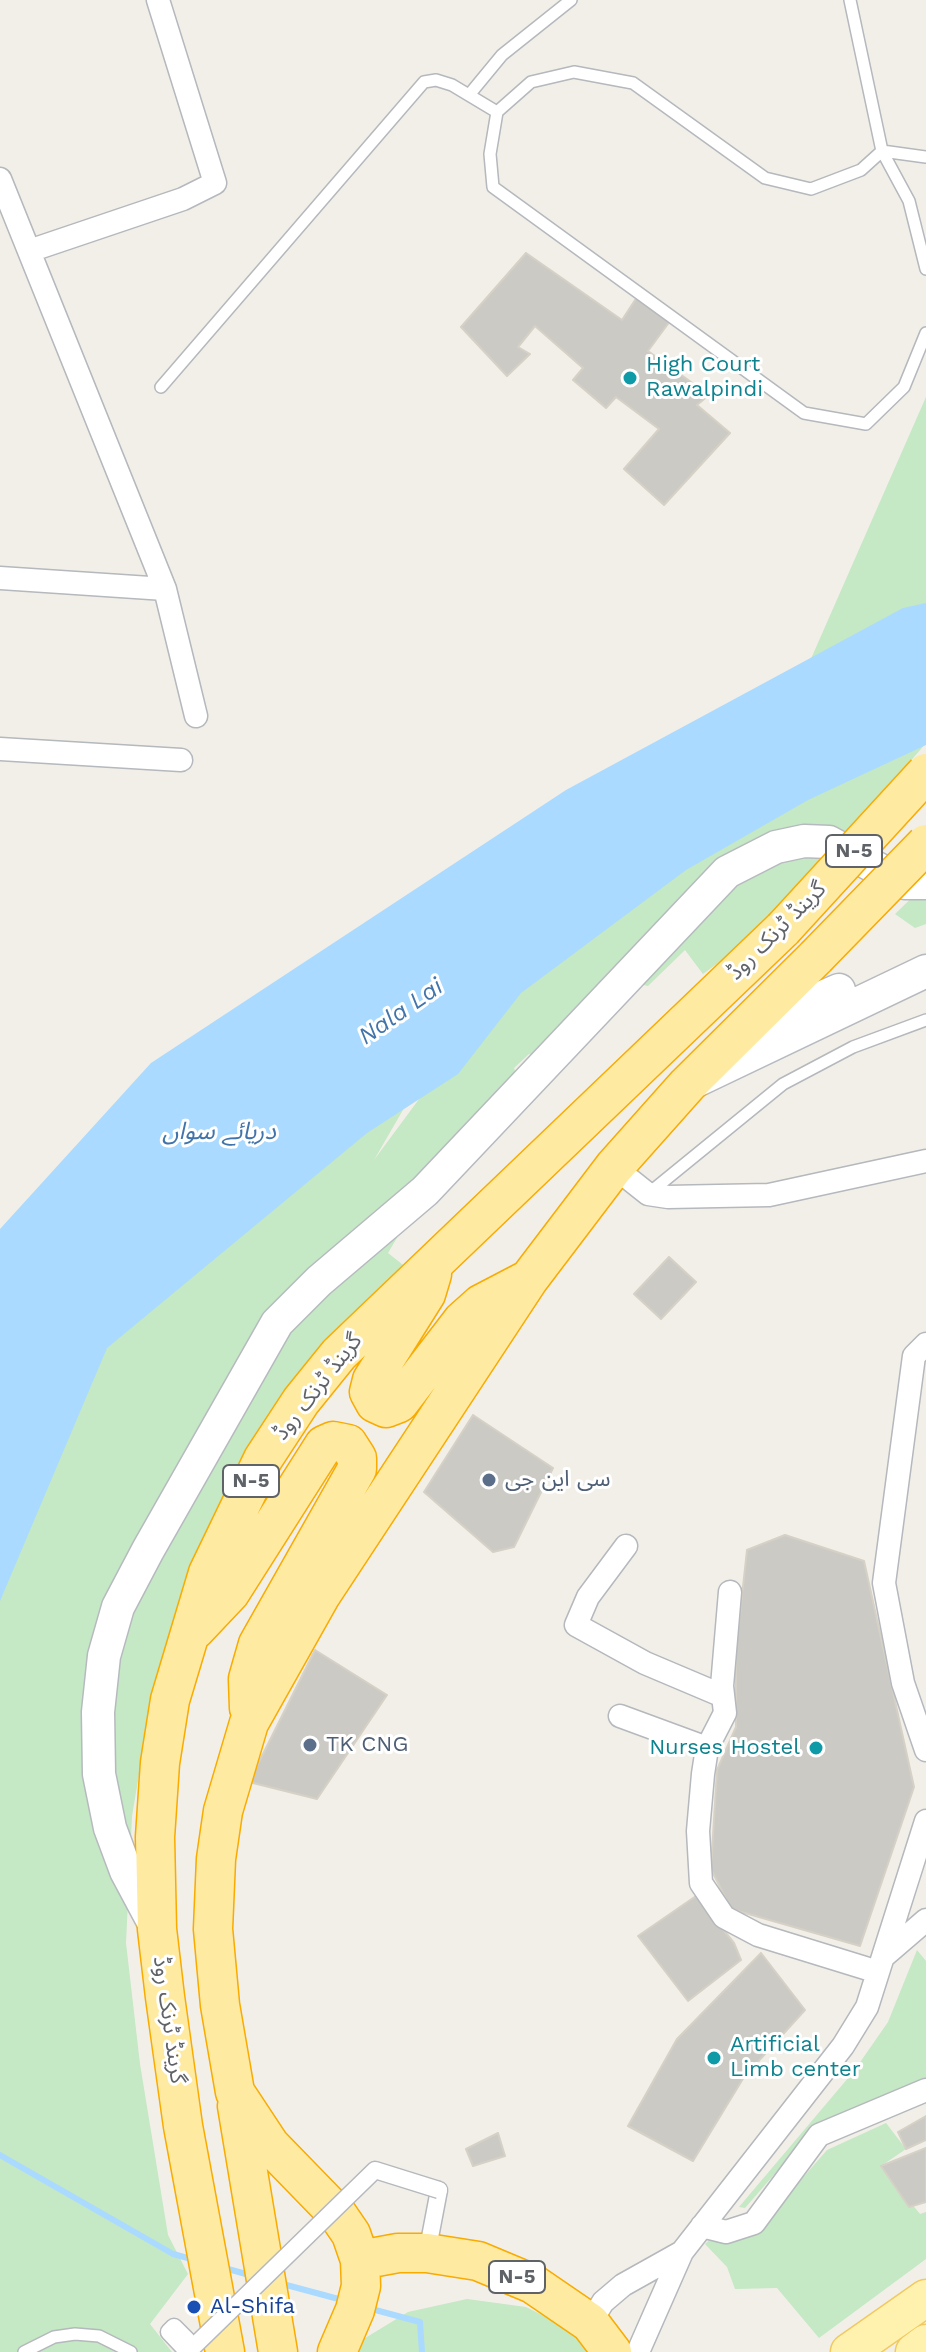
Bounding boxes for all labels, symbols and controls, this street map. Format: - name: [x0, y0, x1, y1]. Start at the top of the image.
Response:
- place label: High Court Rawalpindi: [646, 352, 763, 404]
- marker: High Court Rawalpindi: [621, 369, 639, 387]
- road number: N-5: [826, 835, 882, 867]
- street label: گرینڈ ٹرنک روڈ: [722, 876, 832, 986]
- water label: Nala Lai: [353, 973, 449, 1051]
- water label: دریائے سواں: [162, 1118, 276, 1146]
- street label: گرینڈ ٹرنک روڈ: [268, 1328, 368, 1446]
- road number: N-5: [223, 1465, 279, 1497]
- place label: سی این جی: [505, 1467, 610, 1493]
- marker: سی این جی: [480, 1471, 498, 1489]
- place label: TK CNG: [326, 1732, 408, 1758]
- place label: Nurses Hostel: [649, 1735, 800, 1761]
- marker: TK CNG: [301, 1736, 319, 1754]
- marker: Nurses Hostel: [807, 1739, 825, 1757]
- street label: گرینڈ ٹرنک روڈ: [147, 1955, 191, 2085]
- place label: Artificial Limb center: [730, 2032, 861, 2084]
- marker: Artificial Limb center: [705, 2049, 723, 2067]
- road number: N-5: [489, 2261, 545, 2293]
- place label: Al-Shifa: [210, 2294, 295, 2320]
- marker: Al-Shifa: [185, 2298, 203, 2316]

